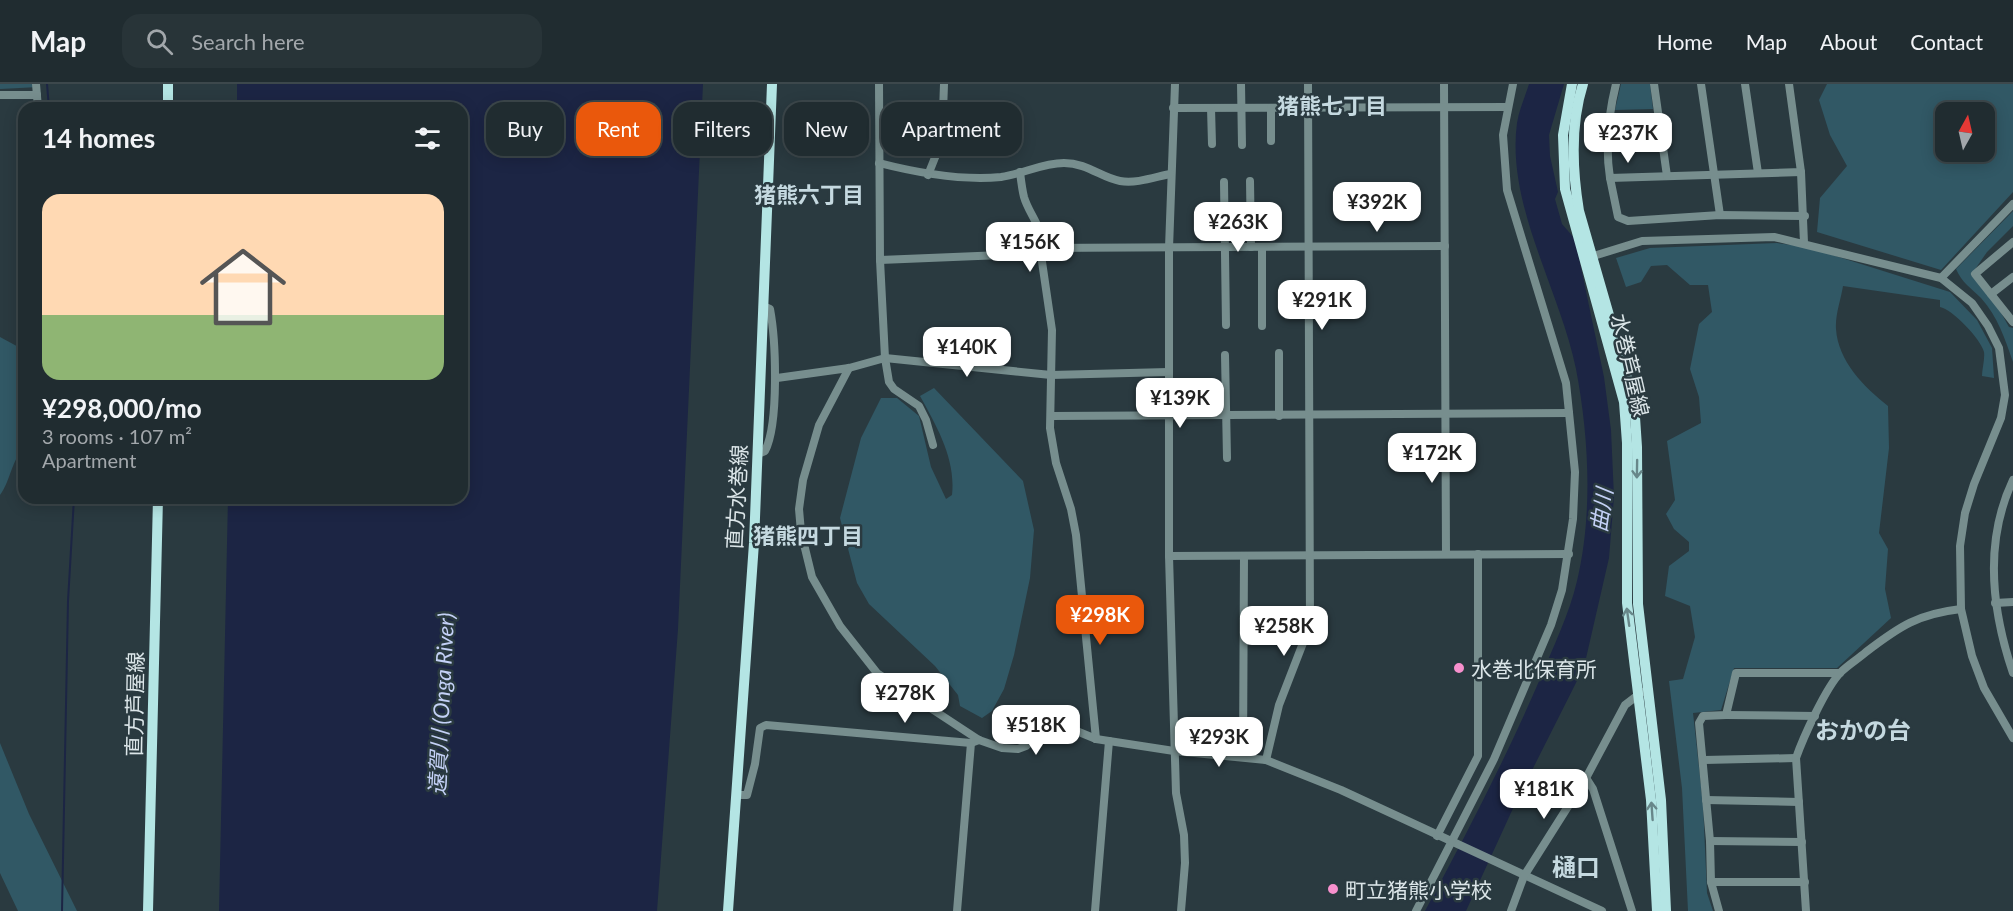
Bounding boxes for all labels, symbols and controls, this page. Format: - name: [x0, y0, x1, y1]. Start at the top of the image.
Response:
- search box: [122, 14, 542, 68]
- text: Map: [30, 24, 86, 58]
- icon: search: [143, 25, 176, 58]
- text: Search here: [191, 28, 305, 55]
- text: Home: [1657, 29, 1713, 54]
- text: Map: [1746, 29, 1787, 54]
- text: About: [1820, 29, 1877, 54]
- text: Contact: [1910, 29, 1983, 54]
- district label: 猪熊七丁目: [1277, 92, 1387, 119]
- chip: Buy: [486, 102, 564, 156]
- chip: Rent: [576, 102, 661, 156]
- chip: Filters: [673, 102, 772, 156]
- chip: New: [784, 102, 869, 156]
- chip: Apartment: [881, 102, 1022, 156]
- north arrow: [1935, 102, 1995, 162]
- map controls: [1935, 102, 1995, 162]
- pin: ¥237K: [1586, 113, 1670, 164]
- text: ¥237K: [1598, 120, 1658, 144]
- text: 14 homes: [42, 122, 155, 154]
- icon: filters: [411, 122, 444, 155]
- district label: 猪熊六丁目: [754, 181, 864, 208]
- pin: ¥392K: [1335, 182, 1419, 233]
- text: ¥392K: [1347, 189, 1407, 213]
- pin: ¥263K: [1196, 202, 1280, 253]
- text: ¥263K: [1208, 209, 1268, 233]
- pin: ¥156K: [988, 222, 1072, 273]
- text: ¥156K: [1000, 229, 1060, 253]
- icon: home: [189, 233, 297, 341]
- pin: ¥291K: [1280, 280, 1364, 331]
- text: ¥291K: [1292, 287, 1352, 311]
- street label: 水巻芦屋線: [1607, 311, 1655, 419]
- pin: ¥140K: [925, 327, 1009, 378]
- text: ¥140K: [937, 334, 997, 358]
- pin: ¥139K: [1138, 378, 1222, 429]
- text: ¥139K: [1150, 385, 1210, 409]
- text: ¥298,000/mo: [42, 392, 202, 424]
- text: 3 rooms · 107 m²: [42, 424, 192, 448]
- pin: ¥172K: [1390, 433, 1474, 484]
- text: ¥172K: [1402, 440, 1462, 464]
- street label: 直方水巻線: [721, 444, 751, 550]
- text: Apartment: [42, 448, 136, 472]
- one-way arrow: [1631, 459, 1642, 479]
- water label: 曲川: [1585, 484, 1618, 534]
- district label: 猪熊四丁目: [753, 522, 863, 549]
- pin: ¥298K: [1058, 595, 1142, 646]
- text: ¥298K: [1070, 602, 1130, 626]
- pin: ¥258K: [1242, 606, 1326, 657]
- one-way arrow: [1623, 608, 1634, 628]
- water label: 遠賀川 (Onga River): [423, 612, 459, 796]
- text: ¥258K: [1254, 613, 1314, 637]
- street label: 直方芦屋線: [121, 651, 147, 757]
- place label: 水巻北保育所: [1471, 656, 1597, 681]
- marker: 水巻北保育所: [1452, 661, 1466, 675]
- pin: ¥278K: [863, 673, 947, 724]
- text: ¥278K: [875, 680, 935, 704]
- pin: ¥518K: [994, 705, 1078, 756]
- text: ¥518K: [1006, 712, 1066, 736]
- district label: おかの台: [1815, 715, 1911, 744]
- pin: ¥293K: [1177, 717, 1261, 768]
- text: ¥293K: [1189, 724, 1249, 748]
- pin: ¥181K: [1502, 769, 1586, 820]
- text: ¥181K: [1514, 776, 1574, 800]
- one-way arrow: [1646, 801, 1657, 821]
- district label: 樋口: [1552, 852, 1600, 881]
- place label: 町立猪熊小学校: [1345, 877, 1492, 902]
- marker: 町立猪熊小学校: [1326, 882, 1340, 896]

